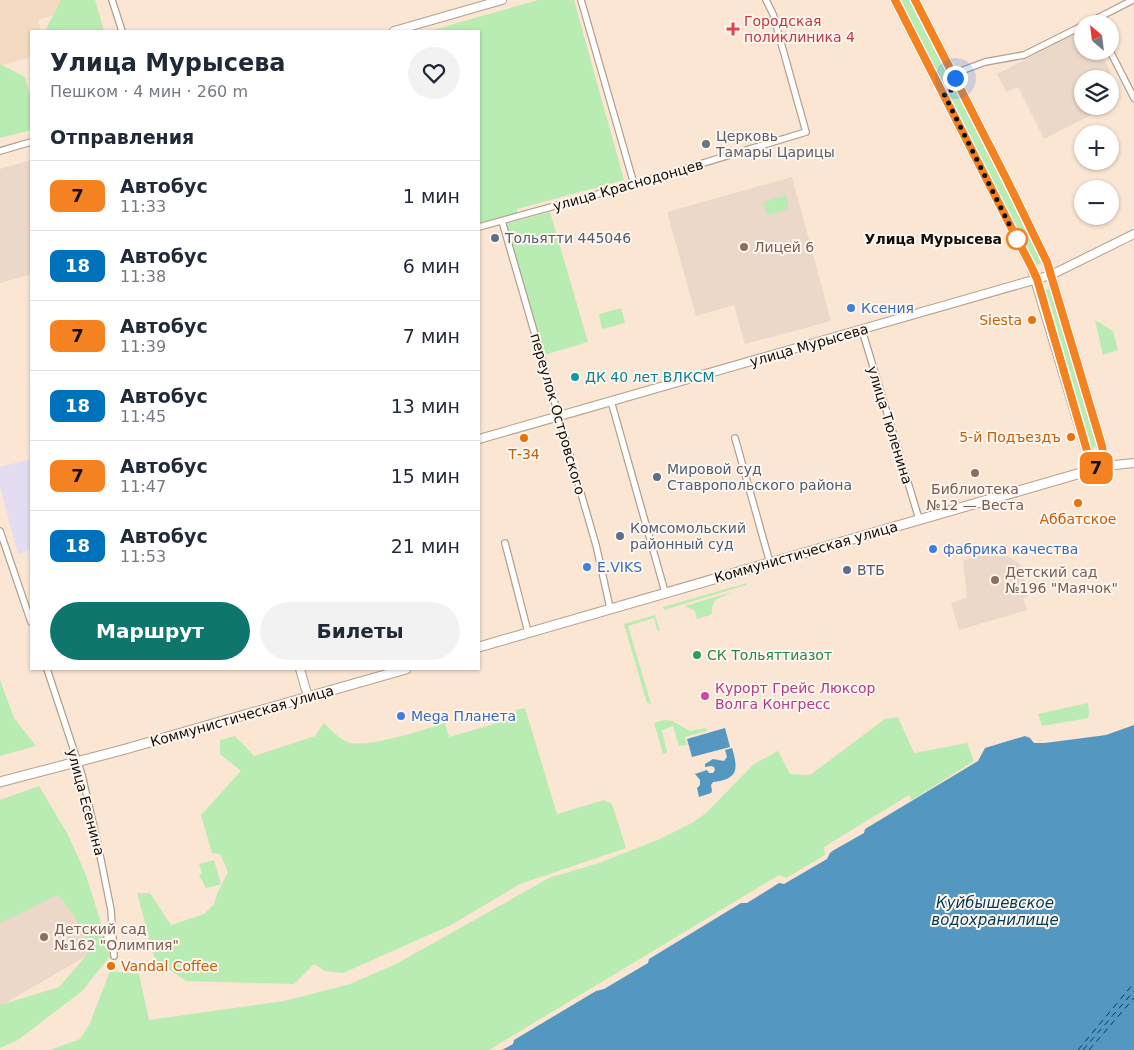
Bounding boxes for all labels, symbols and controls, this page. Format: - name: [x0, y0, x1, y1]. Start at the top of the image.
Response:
- place label: Городская поликлиника 4: [744, 13, 855, 45]
- north arrow: [1074, 15, 1119, 60]
- map controls: [1074, 15, 1119, 225]
- marker: Городская поликлиника 4: [726, 22, 740, 36]
- button: heart: [408, 47, 460, 99]
- text: Улица Мурысева: [50, 49, 286, 77]
- your location: [943, 66, 968, 91]
- button: layers: [1074, 70, 1119, 115]
- text: Пешком · 4 мин · 260 m: [50, 82, 248, 101]
- button: +: [1074, 125, 1119, 170]
- text: Отправления: [50, 126, 194, 148]
- place label: Церковь Тамары Царицы: [715, 128, 835, 160]
- marker: Церковь Тамары Царицы: [700, 138, 712, 150]
- street label: улица Краснодонцев: [551, 156, 705, 214]
- text: Автобус: [120, 175, 208, 197]
- button: −: [1074, 180, 1119, 225]
- text: 7: [71, 185, 84, 206]
- text: 1 мин: [403, 185, 460, 207]
- text: 11:33: [120, 197, 166, 216]
- marker: Улица Мурысева: [1006, 228, 1028, 250]
- place label: Тольятти 445046: [504, 230, 631, 246]
- place label: Улица Мурысева: [865, 231, 1002, 247]
- marker: Тольятти 445046: [489, 232, 501, 244]
- place label: Лицей 6: [754, 239, 814, 255]
- marker: Лицей 6: [738, 241, 750, 253]
- text: Автобус: [120, 245, 208, 267]
- text: 18: [65, 255, 90, 276]
- text: 6 мин: [403, 255, 460, 277]
- text: 11:38: [120, 267, 166, 286]
- place label: Ксения: [861, 300, 914, 316]
- marker: Ксения: [845, 302, 857, 314]
- place label: Siesta: [979, 312, 1022, 328]
- marker: Siesta: [1026, 314, 1038, 326]
- text: Автобус: [120, 315, 208, 337]
- street label: улица Мурысева: [748, 320, 870, 370]
- text: 7: [71, 325, 84, 346]
- text: 7 мин: [403, 325, 460, 347]
- street label: переулок Островского: [527, 331, 589, 497]
- text: 11:39: [120, 337, 166, 356]
- street label: улица Тюленина: [864, 364, 916, 486]
- place label: ДК 40 лет ВЛКСМ: [585, 369, 715, 385]
- marker: ДК 40 лет ВЛКСМ: [569, 371, 581, 383]
- text: Автобус: [120, 385, 208, 407]
- text: 18: [65, 395, 90, 416]
- text: 13 мин: [391, 395, 460, 417]
- text: 11:45: [120, 407, 166, 426]
- place label: 5-й Подъездъ: [959, 429, 1061, 445]
- marker: 5-й Подъездъ: [1065, 431, 1077, 443]
- marker: Т-34: [518, 432, 530, 444]
- place label: Т-34: [507, 446, 540, 462]
- line badge: 7: [1080, 452, 1112, 484]
- text: Автобус: [120, 455, 208, 477]
- text: 7: [1090, 457, 1102, 478]
- place label: Мировой суд Ставропольского района: [667, 461, 852, 493]
- text: 7: [71, 465, 84, 486]
- text: 15 мин: [391, 465, 460, 487]
- marker: Библиотека №12 — Веста: [969, 467, 981, 479]
- marker: Мировой суд Ставропольского района: [651, 471, 663, 483]
- text: 11:47: [120, 477, 166, 496]
- place label: Библиотека №12 — Веста: [926, 481, 1024, 513]
- marker: Аббатское: [1072, 497, 1084, 509]
- place label: Аббатское: [1040, 511, 1116, 527]
- street label: Коммунистическая улица: [712, 518, 900, 586]
- place label: Комсомольский районный суд: [630, 520, 746, 552]
- text: Автобус: [120, 525, 208, 547]
- marker: Комсомольский районный суд: [614, 530, 626, 542]
- text: 18: [65, 535, 90, 556]
- text: 21 мин: [391, 535, 460, 557]
- place label: фабрика качества: [943, 541, 1078, 557]
- marker: фабрика качества: [927, 543, 939, 555]
- text: 11:53: [120, 547, 166, 566]
- place label: E.VIKS: [597, 559, 642, 575]
- marker: E.VIKS: [581, 561, 593, 573]
- place label: ВТБ: [857, 562, 885, 578]
- marker: ВТБ: [841, 564, 853, 576]
- place label: Детский сад №196 "Маячок": [1005, 564, 1118, 596]
- marker: Детский сад №196 "Маячок": [989, 574, 1001, 586]
- button: Маршрут: [50, 602, 250, 660]
- button: Билеты: [260, 602, 460, 660]
- place label: СК Тольяттиазот: [707, 647, 832, 663]
- marker: СК Тольяттиазот: [691, 649, 703, 661]
- place label: Курорт Грейс Люксор Волга Конгресс: [715, 680, 875, 712]
- street label: Коммунистическая улица: [148, 682, 336, 750]
- marker: Курорт Грейс Люксор Волга Конгресс: [699, 690, 711, 702]
- place label: Mega Планета: [411, 708, 516, 724]
- marker: Mega Планета: [395, 710, 407, 722]
- street label: улица Есенина: [64, 747, 108, 857]
- water label: Куйбышевское водохранилище: [931, 894, 1059, 929]
- place label: Детский сад №162 "Олимпия": [54, 921, 179, 953]
- marker: Детский сад №162 "Олимпия": [38, 931, 50, 943]
- place label: Vandal Coffee: [121, 958, 218, 974]
- marker: Vandal Coffee: [105, 960, 117, 972]

